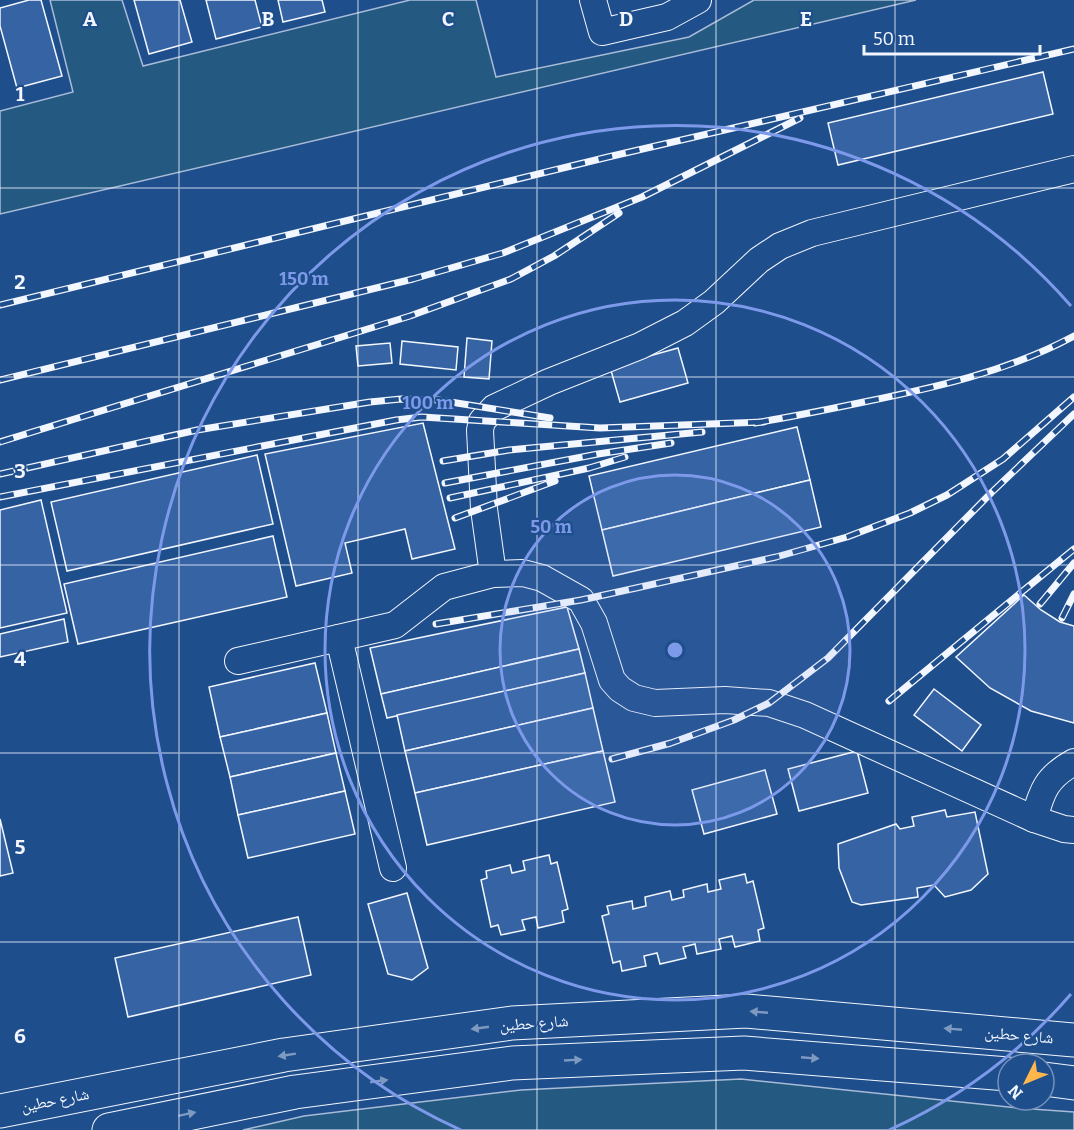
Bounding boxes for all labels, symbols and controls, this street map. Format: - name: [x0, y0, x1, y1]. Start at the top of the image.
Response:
- text: A: [83, 7, 98, 31]
- text: B: [262, 7, 275, 31]
- text: C: [442, 7, 454, 31]
- text: D: [619, 7, 633, 31]
- text: E: [800, 7, 812, 31]
- scale bar: [864, 18, 1040, 56]
- text: 50 m: [873, 28, 915, 50]
- text: 1: [16, 82, 25, 106]
- text: 150 m: [279, 268, 329, 290]
- text: 2: [14, 270, 26, 294]
- text: 100 m: [402, 392, 454, 414]
- text: 3: [14, 459, 26, 483]
- text: 50 m: [530, 516, 572, 538]
- centre of rings: [665, 640, 685, 660]
- text: 4: [14, 647, 26, 671]
- text: 5: [15, 835, 26, 859]
- one-way arrow: [749, 1007, 768, 1017]
- street label: شارع حطين: [499, 1011, 569, 1036]
- one-way arrow: [471, 1023, 490, 1032]
- street label: شارع حطين: [984, 1023, 1054, 1048]
- text: 6: [14, 1024, 26, 1048]
- one-way arrow: [944, 1024, 963, 1034]
- one-way arrow: [278, 1051, 297, 1060]
- north arrow: [996, 1052, 1056, 1112]
- one-way arrow: [800, 1053, 819, 1063]
- one-way arrow: [563, 1056, 582, 1065]
- one-way arrow: [370, 1076, 389, 1085]
- text: N: [1004, 1081, 1027, 1103]
- street label: شارع حطين: [19, 1084, 91, 1117]
- one-way arrow: [178, 1109, 197, 1118]

